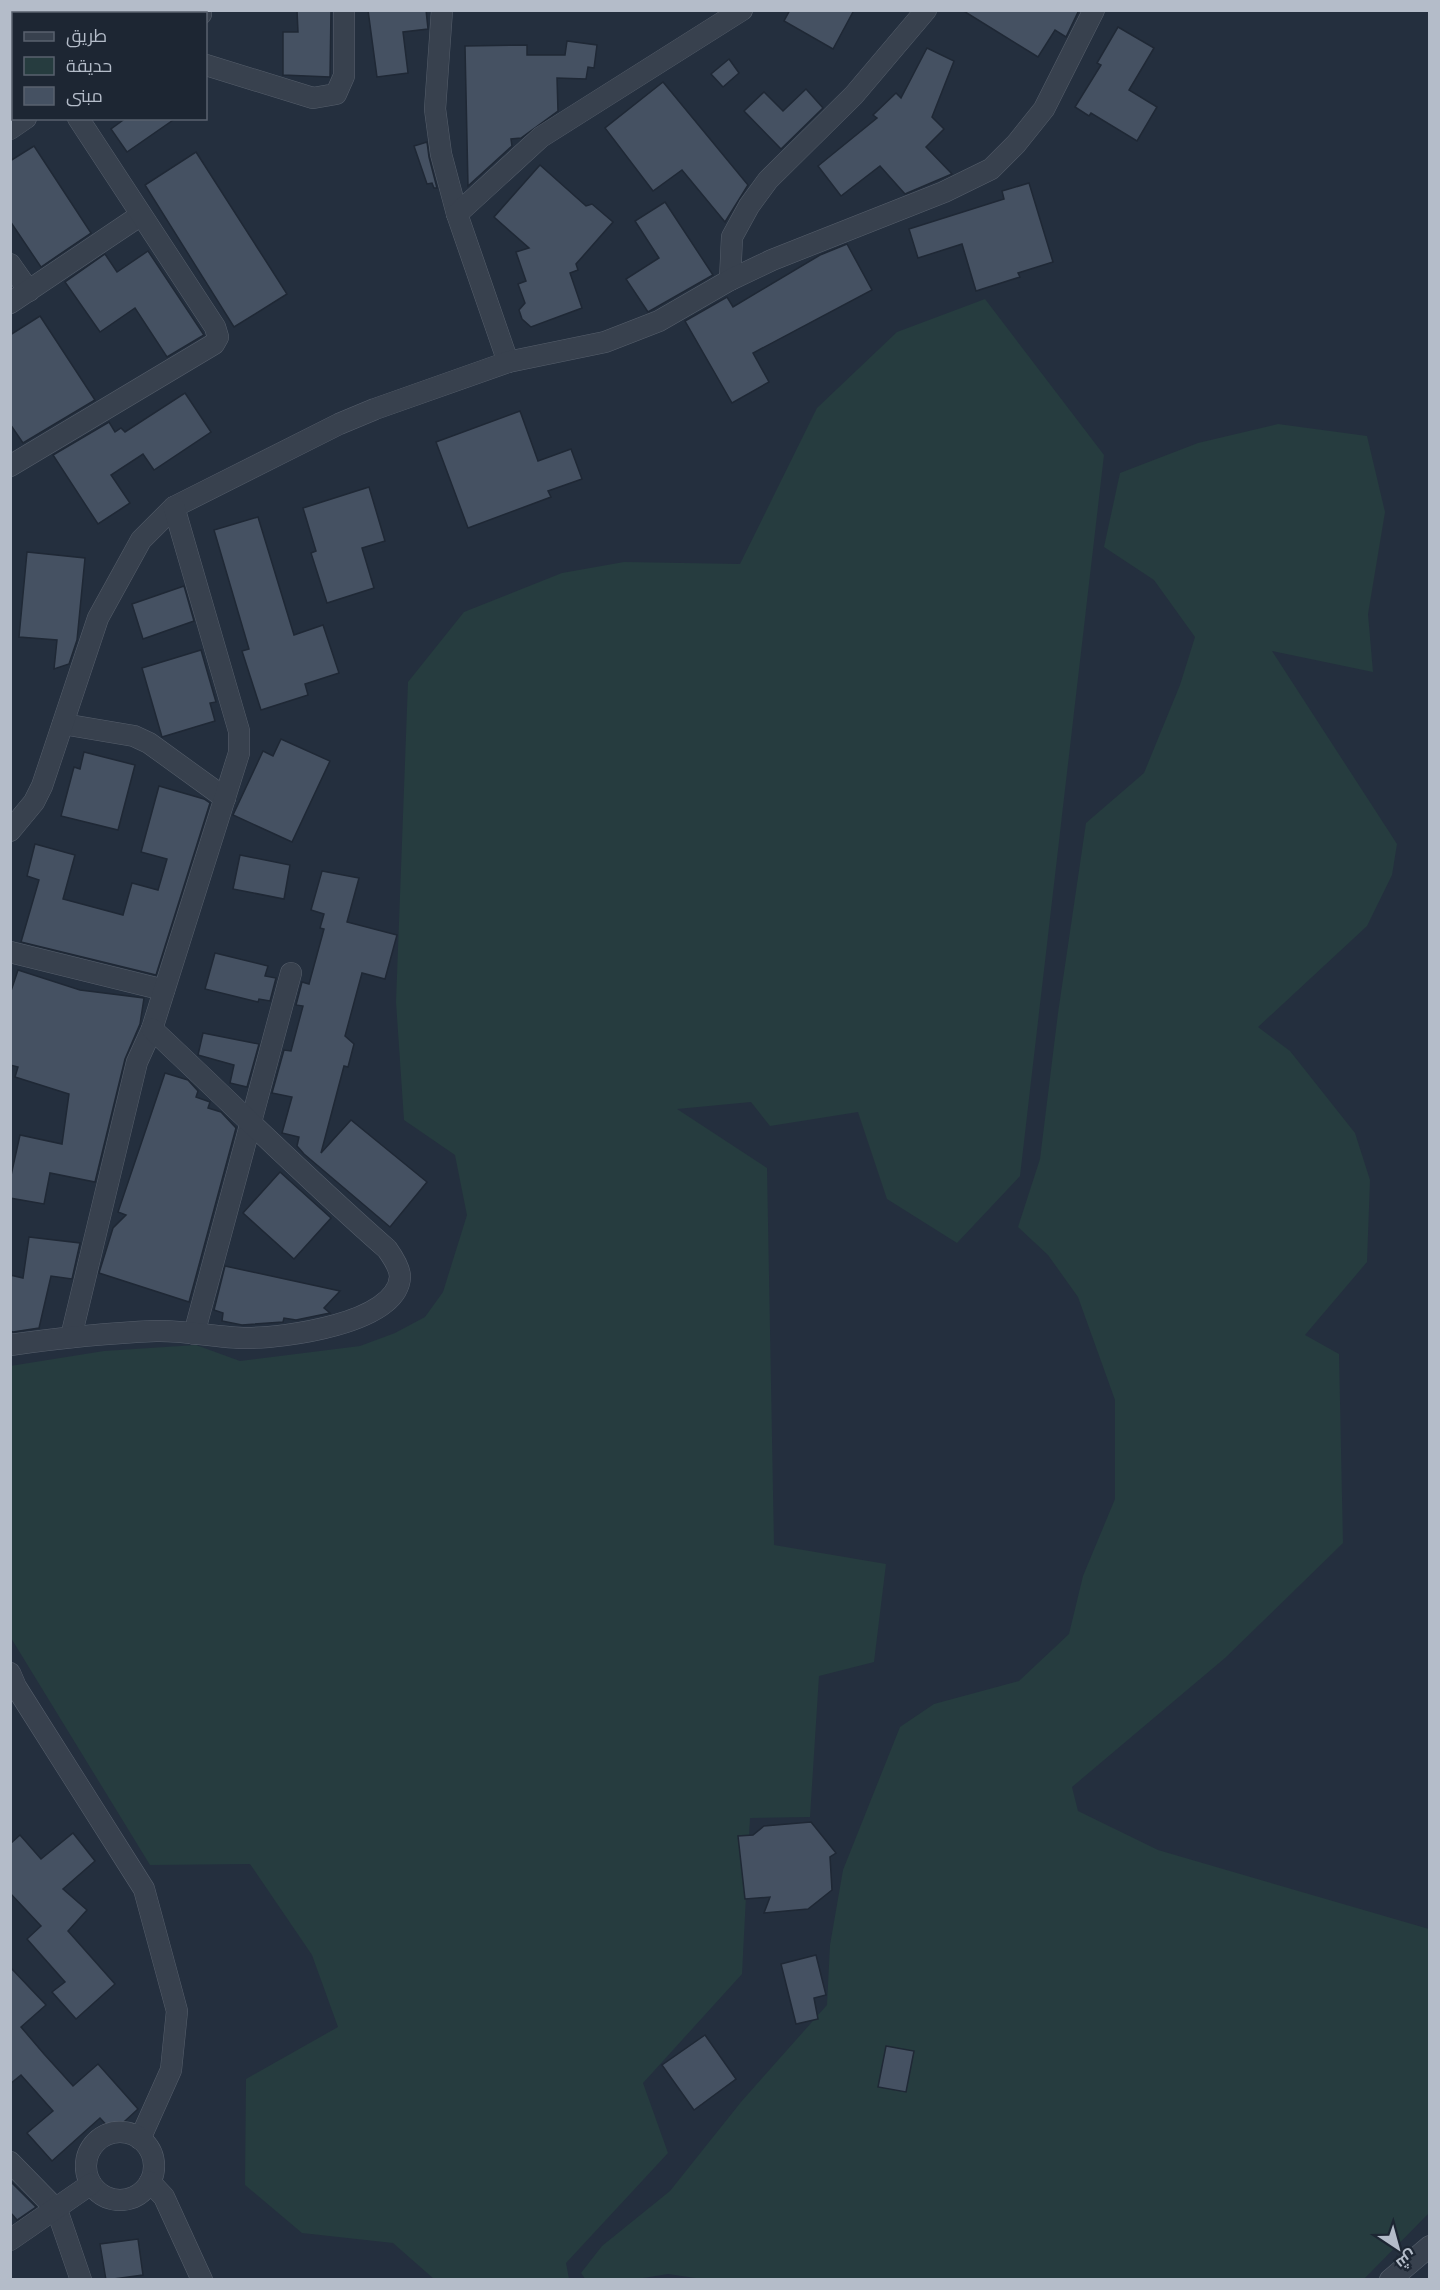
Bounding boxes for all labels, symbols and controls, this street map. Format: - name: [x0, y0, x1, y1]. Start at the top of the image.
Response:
- legend: [12, 12, 207, 120]
- text: طريق: [66, 24, 107, 48]
- text: حديقة: [66, 54, 112, 76]
- text: مبنى: [66, 84, 103, 107]
- north arrow: [1368, 2218, 1428, 2278]
- text: ش: [1393, 2246, 1421, 2274]

